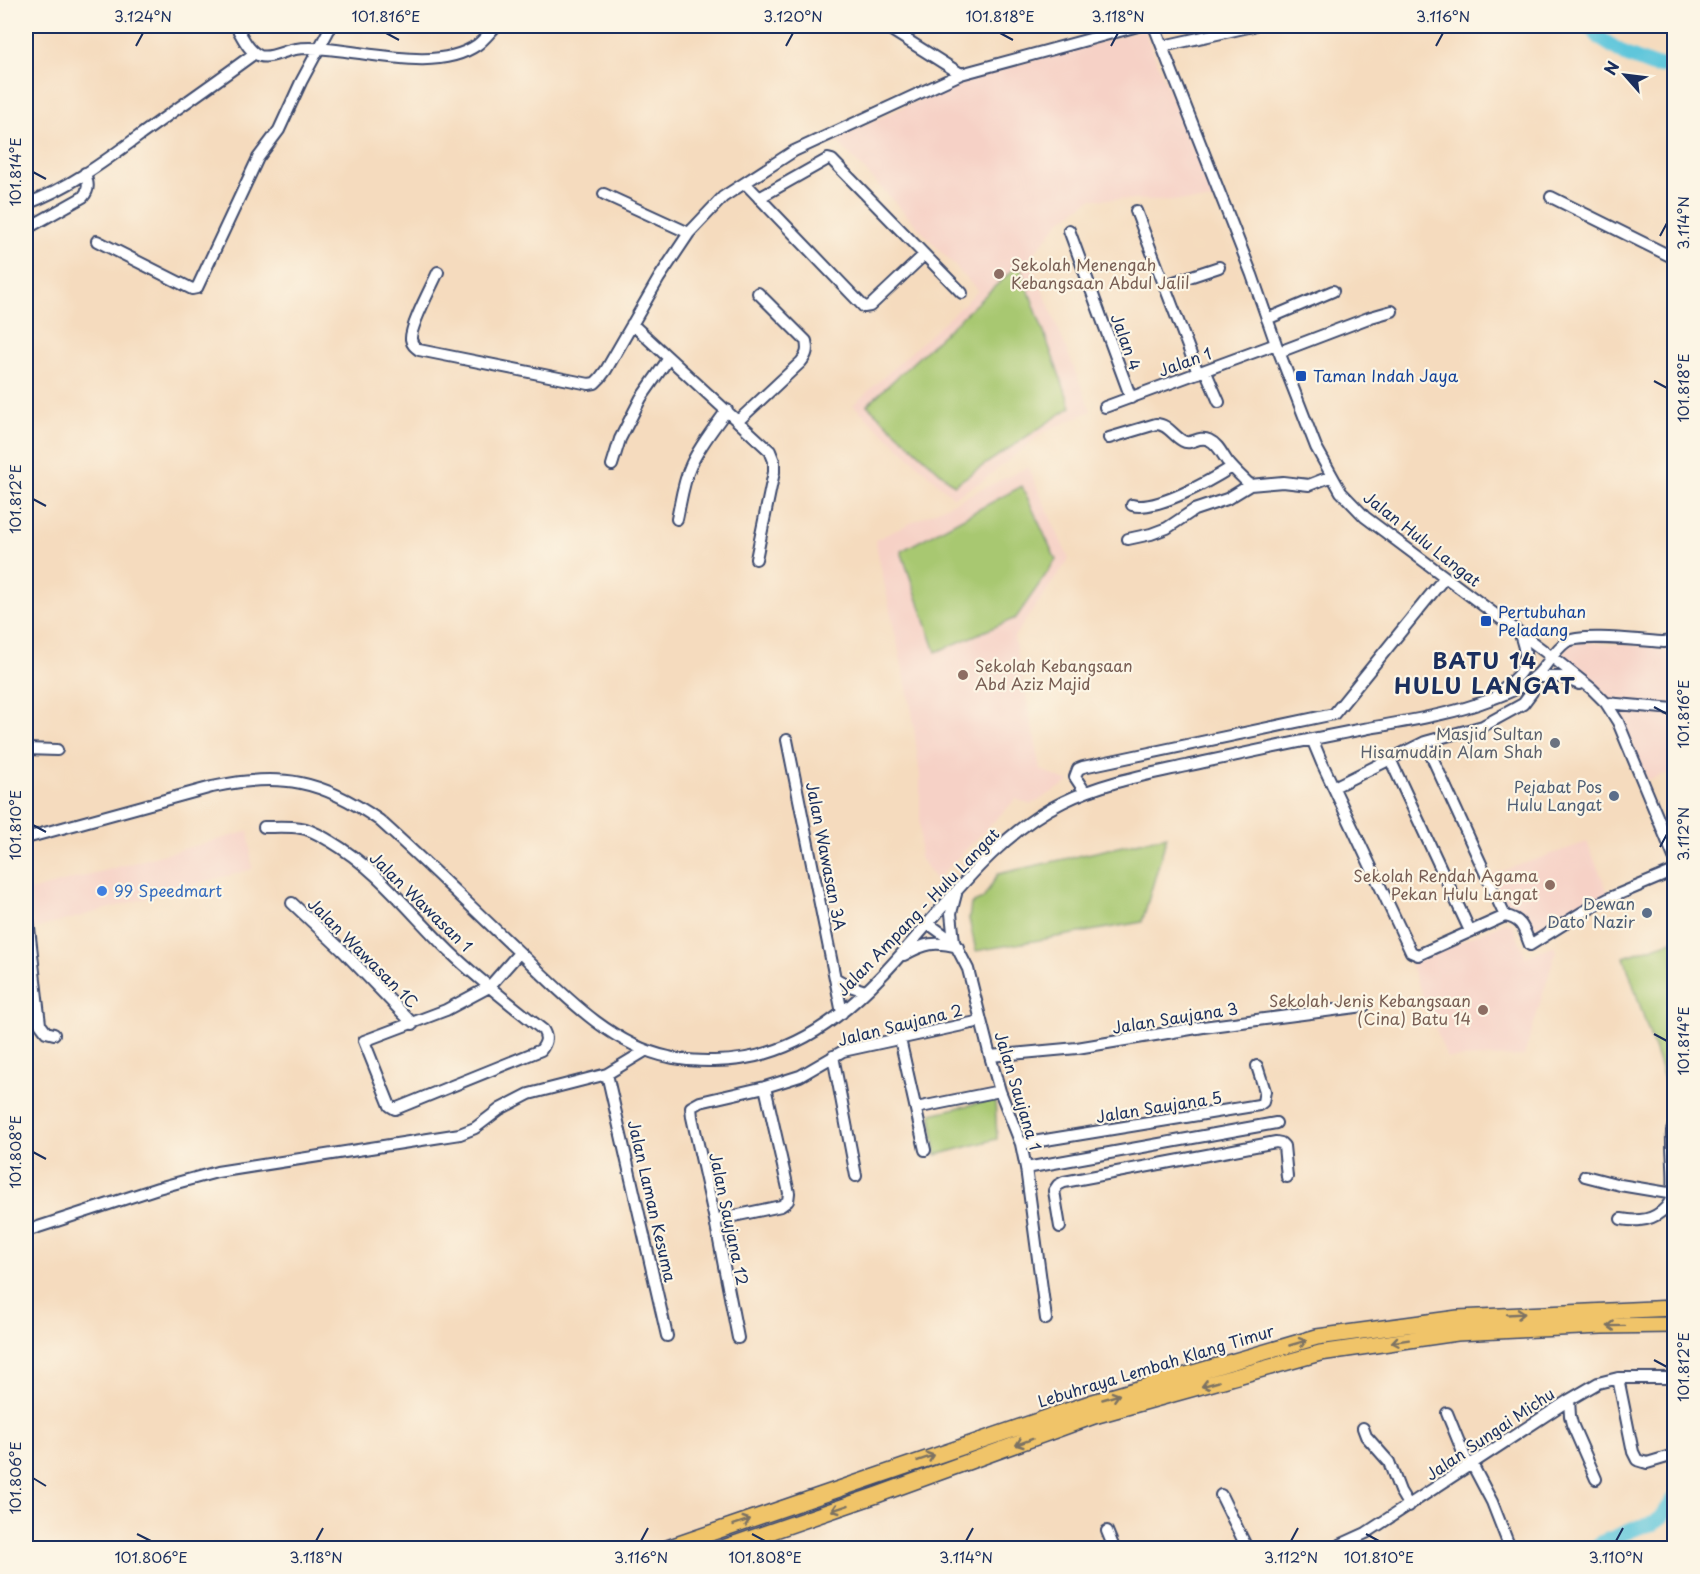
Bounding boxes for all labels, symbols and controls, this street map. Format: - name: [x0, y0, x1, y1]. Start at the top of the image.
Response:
- text: 3.124°N: [114, 4, 172, 27]
- text: 101.816°E: [352, 4, 420, 27]
- text: 3.120°N: [763, 4, 823, 27]
- text: 101.818°E: [965, 4, 1035, 27]
- text: 3.118°N: [1091, 4, 1145, 27]
- text: 3.116°N: [1416, 4, 1470, 27]
- north arrow: [1595, 45, 1655, 105]
- text: N: [1597, 56, 1624, 79]
- text: 101.814°E: [3, 137, 26, 207]
- text: 3.114°N: [1671, 196, 1694, 250]
- place label: Sekolah Menengah Kebangsaan Abdul Jalil: [1011, 252, 1190, 294]
- marker: Sekolah Menengah Kebangsaan Abdul Jalil: [992, 267, 1006, 281]
- street label: Jalan 4: [1106, 310, 1148, 373]
- street label: Jalan 1: [1155, 340, 1215, 382]
- text: 101.818°E: [1671, 353, 1694, 423]
- place label: Taman Indah Jaya: [1313, 363, 1459, 387]
- marker: Taman Indah Jaya: [1294, 369, 1308, 383]
- text: 101.812°E: [3, 464, 26, 534]
- street label: Jalan Hulu Langat: [1359, 485, 1487, 592]
- place label: Pertubuhan Peladang: [1498, 599, 1586, 641]
- marker: Pertubuhan Peladang: [1479, 614, 1493, 628]
- district label: BATU 14 HULU LANGAT: [1394, 643, 1576, 701]
- place label: Sekolah Kebangsaan Abd Aziz Majid: [975, 653, 1133, 695]
- marker: Sekolah Kebangsaan Abd Aziz Majid: [956, 668, 970, 682]
- text: 101.816°E: [1671, 680, 1694, 748]
- place label: Masjid Sultan Hisamuddin Alam Shah: [1360, 721, 1543, 763]
- marker: Masjid Sultan Hisamuddin Alam Shah: [1548, 736, 1562, 750]
- place label: Pejabat Pos Hulu Langat: [1507, 774, 1602, 816]
- street label: Jalan Wawasan 3A: [801, 780, 853, 932]
- marker: Pejabat Pos Hulu Langat: [1607, 789, 1621, 803]
- text: 101.810°E: [3, 790, 26, 860]
- text: 3.112°N: [1671, 807, 1694, 861]
- street label: Jalan Ampang - Hulu Langat: [830, 822, 1004, 1001]
- street label: Jalan Wawasan 1: [365, 846, 479, 957]
- place label: Sekolah Rendah Agama Pekan Hulu Langat: [1353, 863, 1538, 905]
- place label: 99 Speedmart: [114, 878, 222, 902]
- marker: Sekolah Rendah Agama Pekan Hulu Langat: [1543, 878, 1557, 892]
- marker: 99 Speedmart: [95, 884, 109, 898]
- street label: Jalan Wawasan 1C: [303, 891, 425, 1013]
- place label: Dewan Dato' Nazir: [1547, 891, 1636, 933]
- marker: Dewan Dato' Nazir: [1640, 906, 1654, 920]
- place label: Sekolah Jenis Kebangsaan (Cina) Batu 14: [1269, 988, 1471, 1030]
- street label: Jalan Saujana 3: [1110, 995, 1239, 1039]
- street label: Jalan Saujana 2: [835, 997, 965, 1051]
- marker: Sekolah Jenis Kebangsaan (Cina) Batu 14: [1476, 1003, 1490, 1017]
- text: 101.814°E: [1671, 1006, 1694, 1076]
- street label: Jalan Saujana 1: [989, 1028, 1049, 1153]
- street label: Jalan Saujana 5: [1094, 1084, 1224, 1128]
- text: 101.808°E: [3, 1115, 26, 1189]
- street label: Jalan Laman Kesuma: [623, 1117, 683, 1284]
- street label: Jalan Saujana 12: [704, 1150, 756, 1287]
- one-way arrow: [1506, 1309, 1526, 1320]
- street label: Lebuhraya Lembah Klang Timur: [1035, 1317, 1277, 1412]
- one-way arrow: [1607, 1320, 1627, 1332]
- text: 101.812°E: [1671, 1332, 1694, 1402]
- one-way arrow: [1390, 1336, 1410, 1347]
- one-way arrow: [1289, 1337, 1308, 1348]
- one-way arrow: [1201, 1379, 1220, 1390]
- street label: Jalan Sungai Michu: [1420, 1381, 1559, 1485]
- one-way arrow: [1101, 1391, 1120, 1402]
- one-way arrow: [1015, 1437, 1033, 1448]
- text: 101.806°E: [3, 1441, 26, 1515]
- one-way arrow: [916, 1452, 935, 1463]
- one-way arrow: [831, 1503, 850, 1514]
- one-way arrow: [732, 1516, 751, 1527]
- text: 101.806°E: [114, 1545, 188, 1568]
- text: 3.118°N: [289, 1545, 343, 1568]
- text: 3.116°N: [614, 1545, 668, 1568]
- text: 101.808°E: [728, 1545, 802, 1568]
- text: 3.114°N: [939, 1545, 993, 1568]
- text: 3.112°N: [1264, 1545, 1318, 1568]
- text: 101.810°E: [1344, 1545, 1414, 1568]
- text: 3.110°N: [1588, 1545, 1644, 1568]

